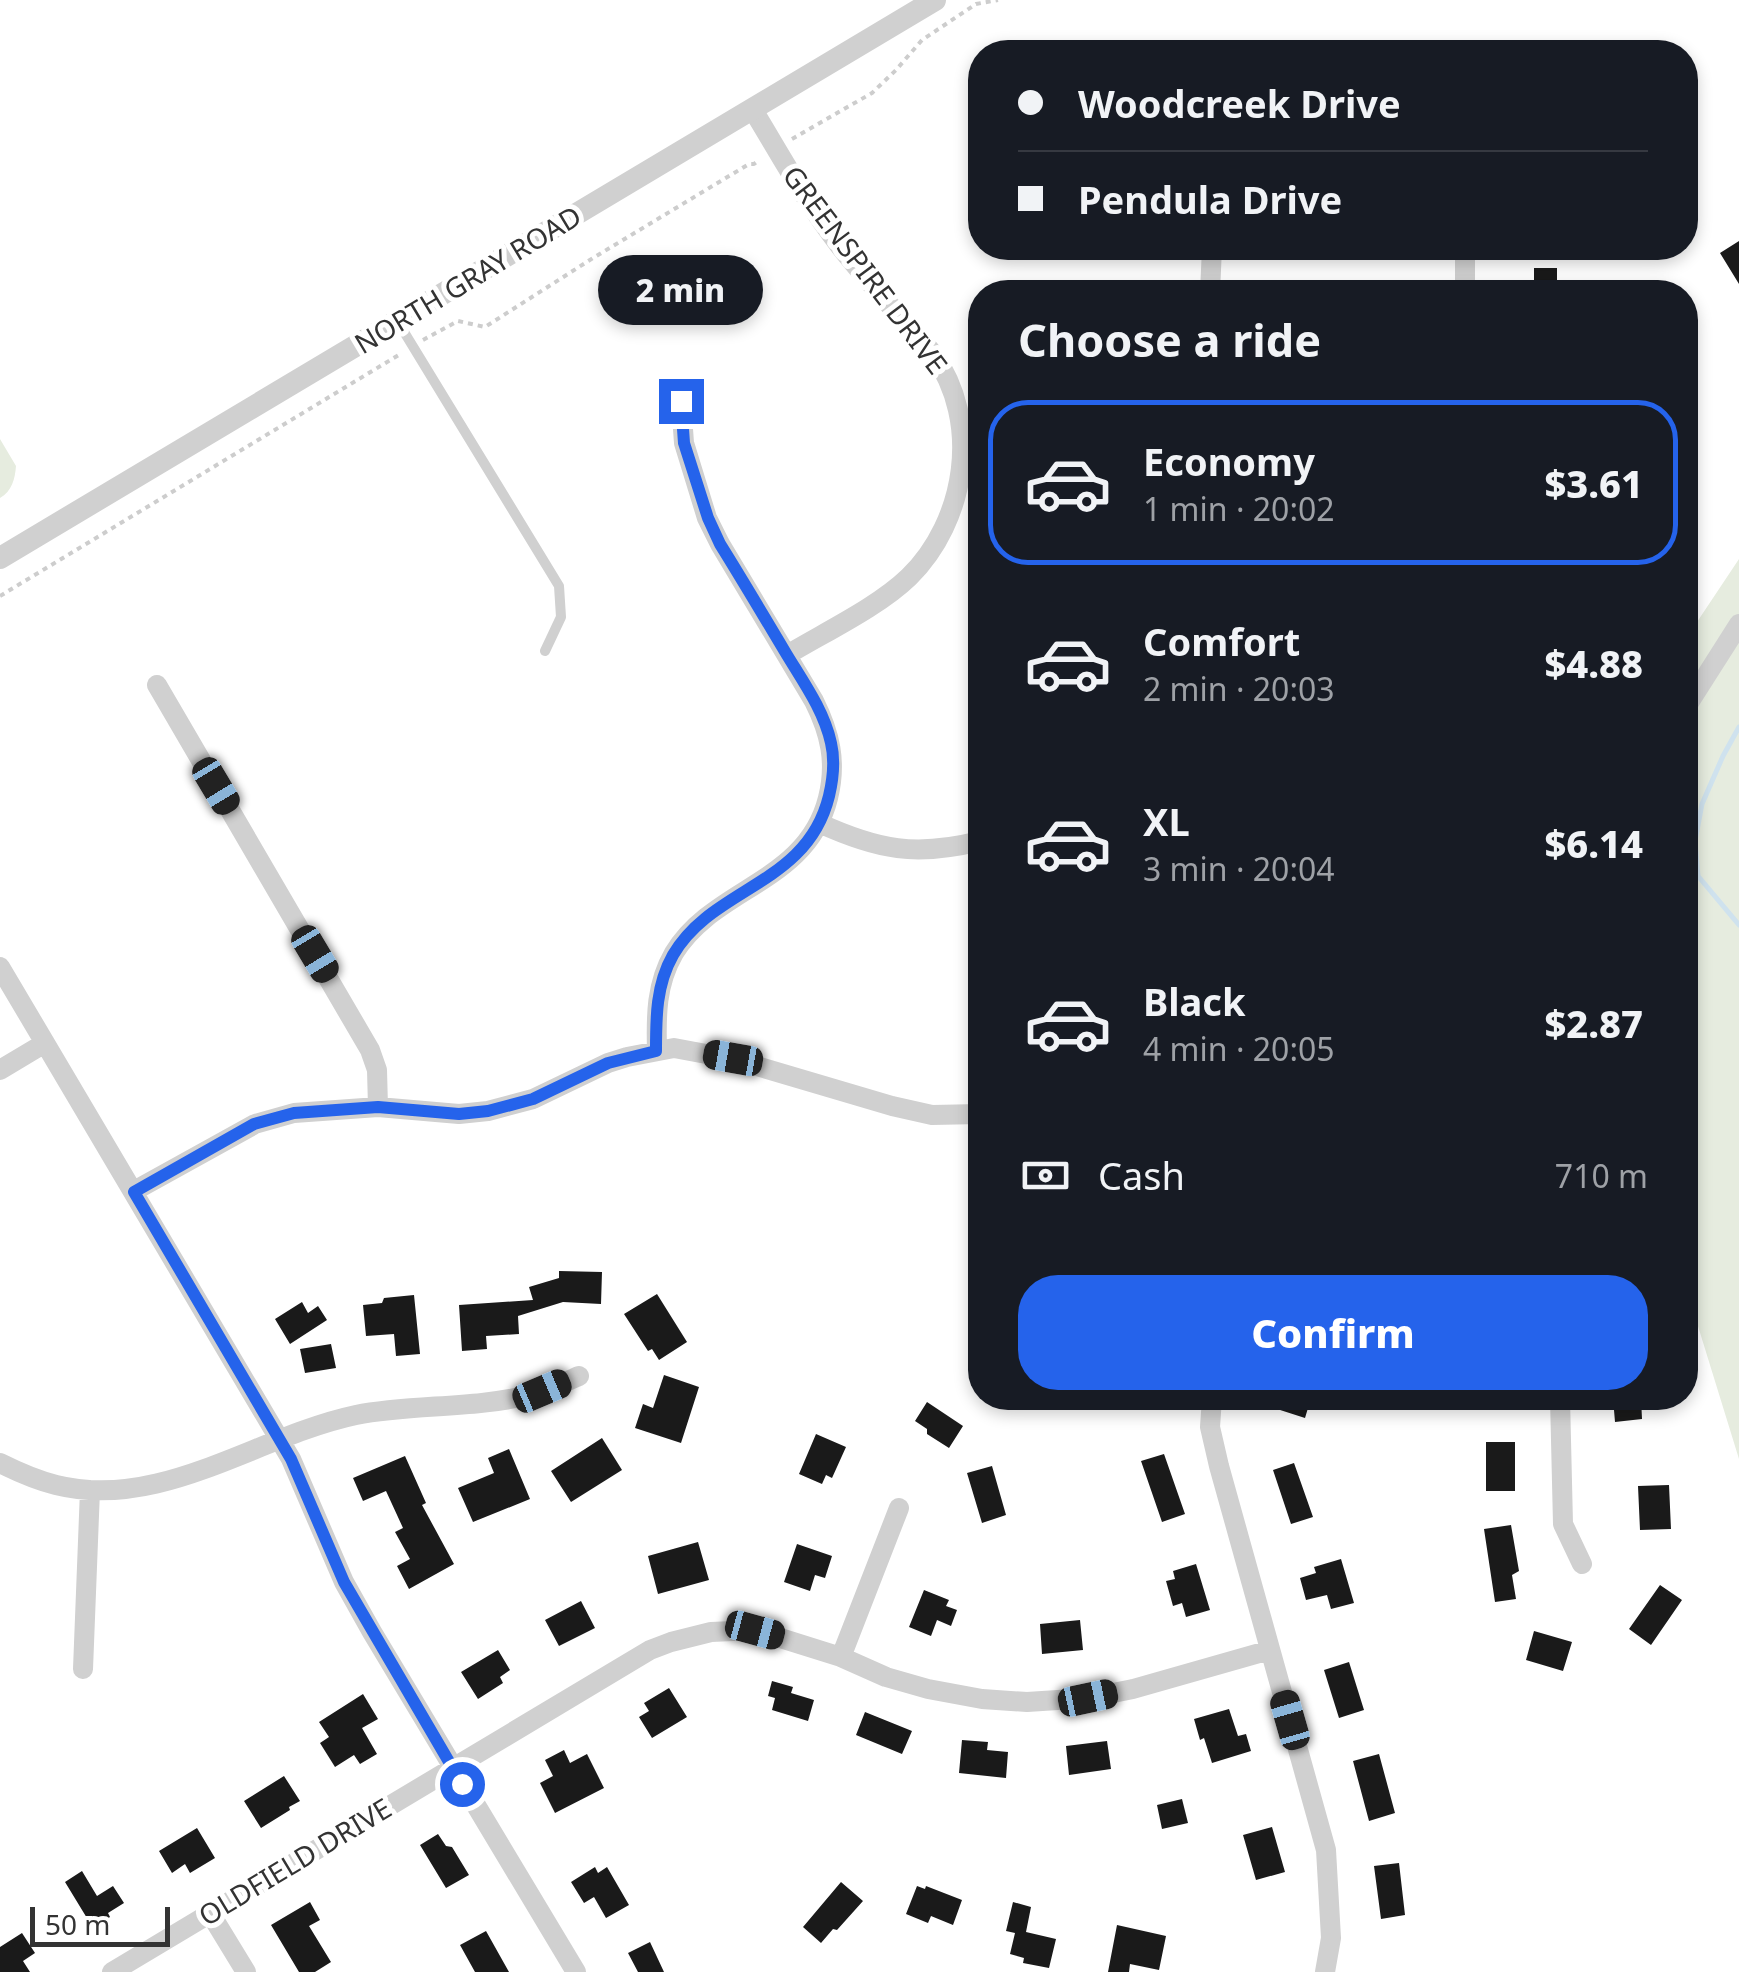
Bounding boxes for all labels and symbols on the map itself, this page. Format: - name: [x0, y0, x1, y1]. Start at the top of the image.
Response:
- street label: GREENSPIRE DRIVE: [775, 157, 957, 381]
- street label: NORTH GRAY ROAD: [347, 196, 588, 362]
- callout: 2 min: [598, 256, 764, 326]
- route end: [659, 379, 704, 424]
- car: [188, 753, 244, 819]
- car: [287, 921, 343, 987]
- car: [701, 1038, 765, 1078]
- car: [509, 1365, 575, 1417]
- car: [722, 1608, 788, 1652]
- car: [1056, 1677, 1120, 1719]
- car: [1267, 1687, 1313, 1753]
- route start: [440, 1762, 485, 1807]
- street label: OLDFIELD DRIVE: [191, 1789, 398, 1934]
- scale bar: [30, 1902, 170, 1946]

